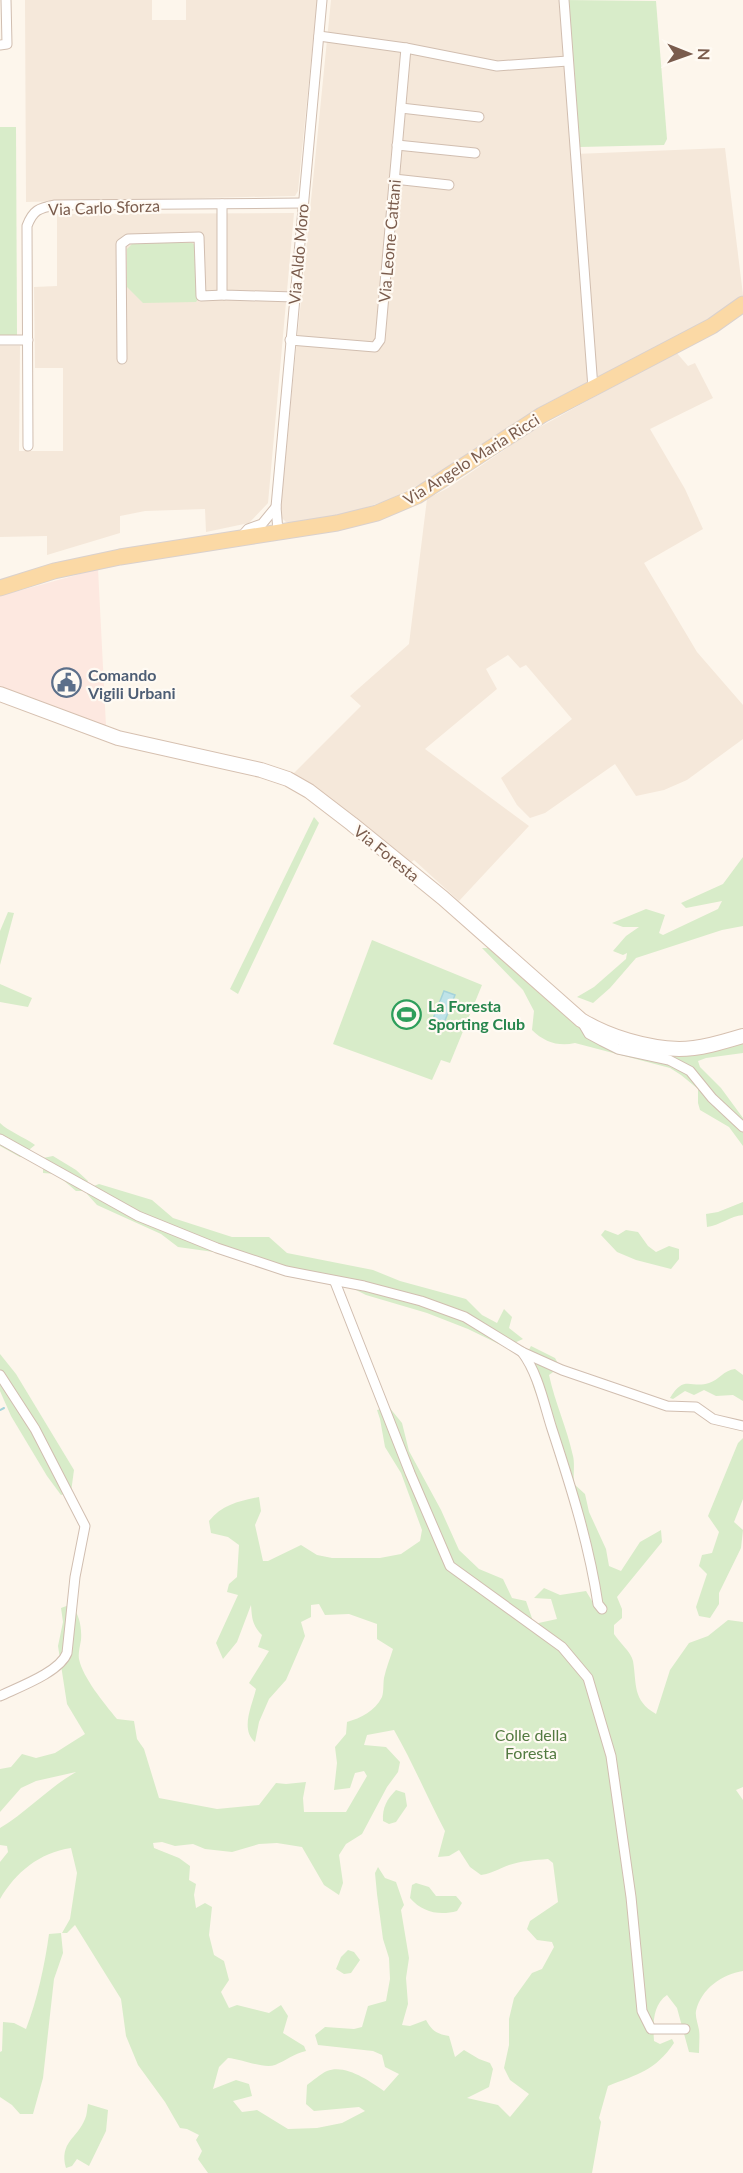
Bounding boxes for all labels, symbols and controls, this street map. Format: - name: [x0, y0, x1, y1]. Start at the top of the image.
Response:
- north arrow: [659, 24, 719, 84]
- text: N: [695, 48, 714, 61]
- street label: Via Leone Cattani: [374, 179, 404, 303]
- street label: Via Carlo Sforza: [48, 196, 160, 218]
- street label: Via Aldo Moro: [284, 203, 312, 305]
- street label: Via Angelo Maria Ricci: [400, 409, 542, 509]
- place label: Comando Vigili Urbani: [87, 665, 176, 702]
- public building icon: Comando Vigili Urbani: [51, 667, 83, 699]
- street label: Via Foresta: [350, 821, 424, 885]
- place label: La Foresta Sporting Club: [428, 996, 525, 1033]
- sports icon: La Foresta Sporting Club: [391, 998, 423, 1030]
- park label: Colle della Foresta: [495, 1725, 567, 1762]

